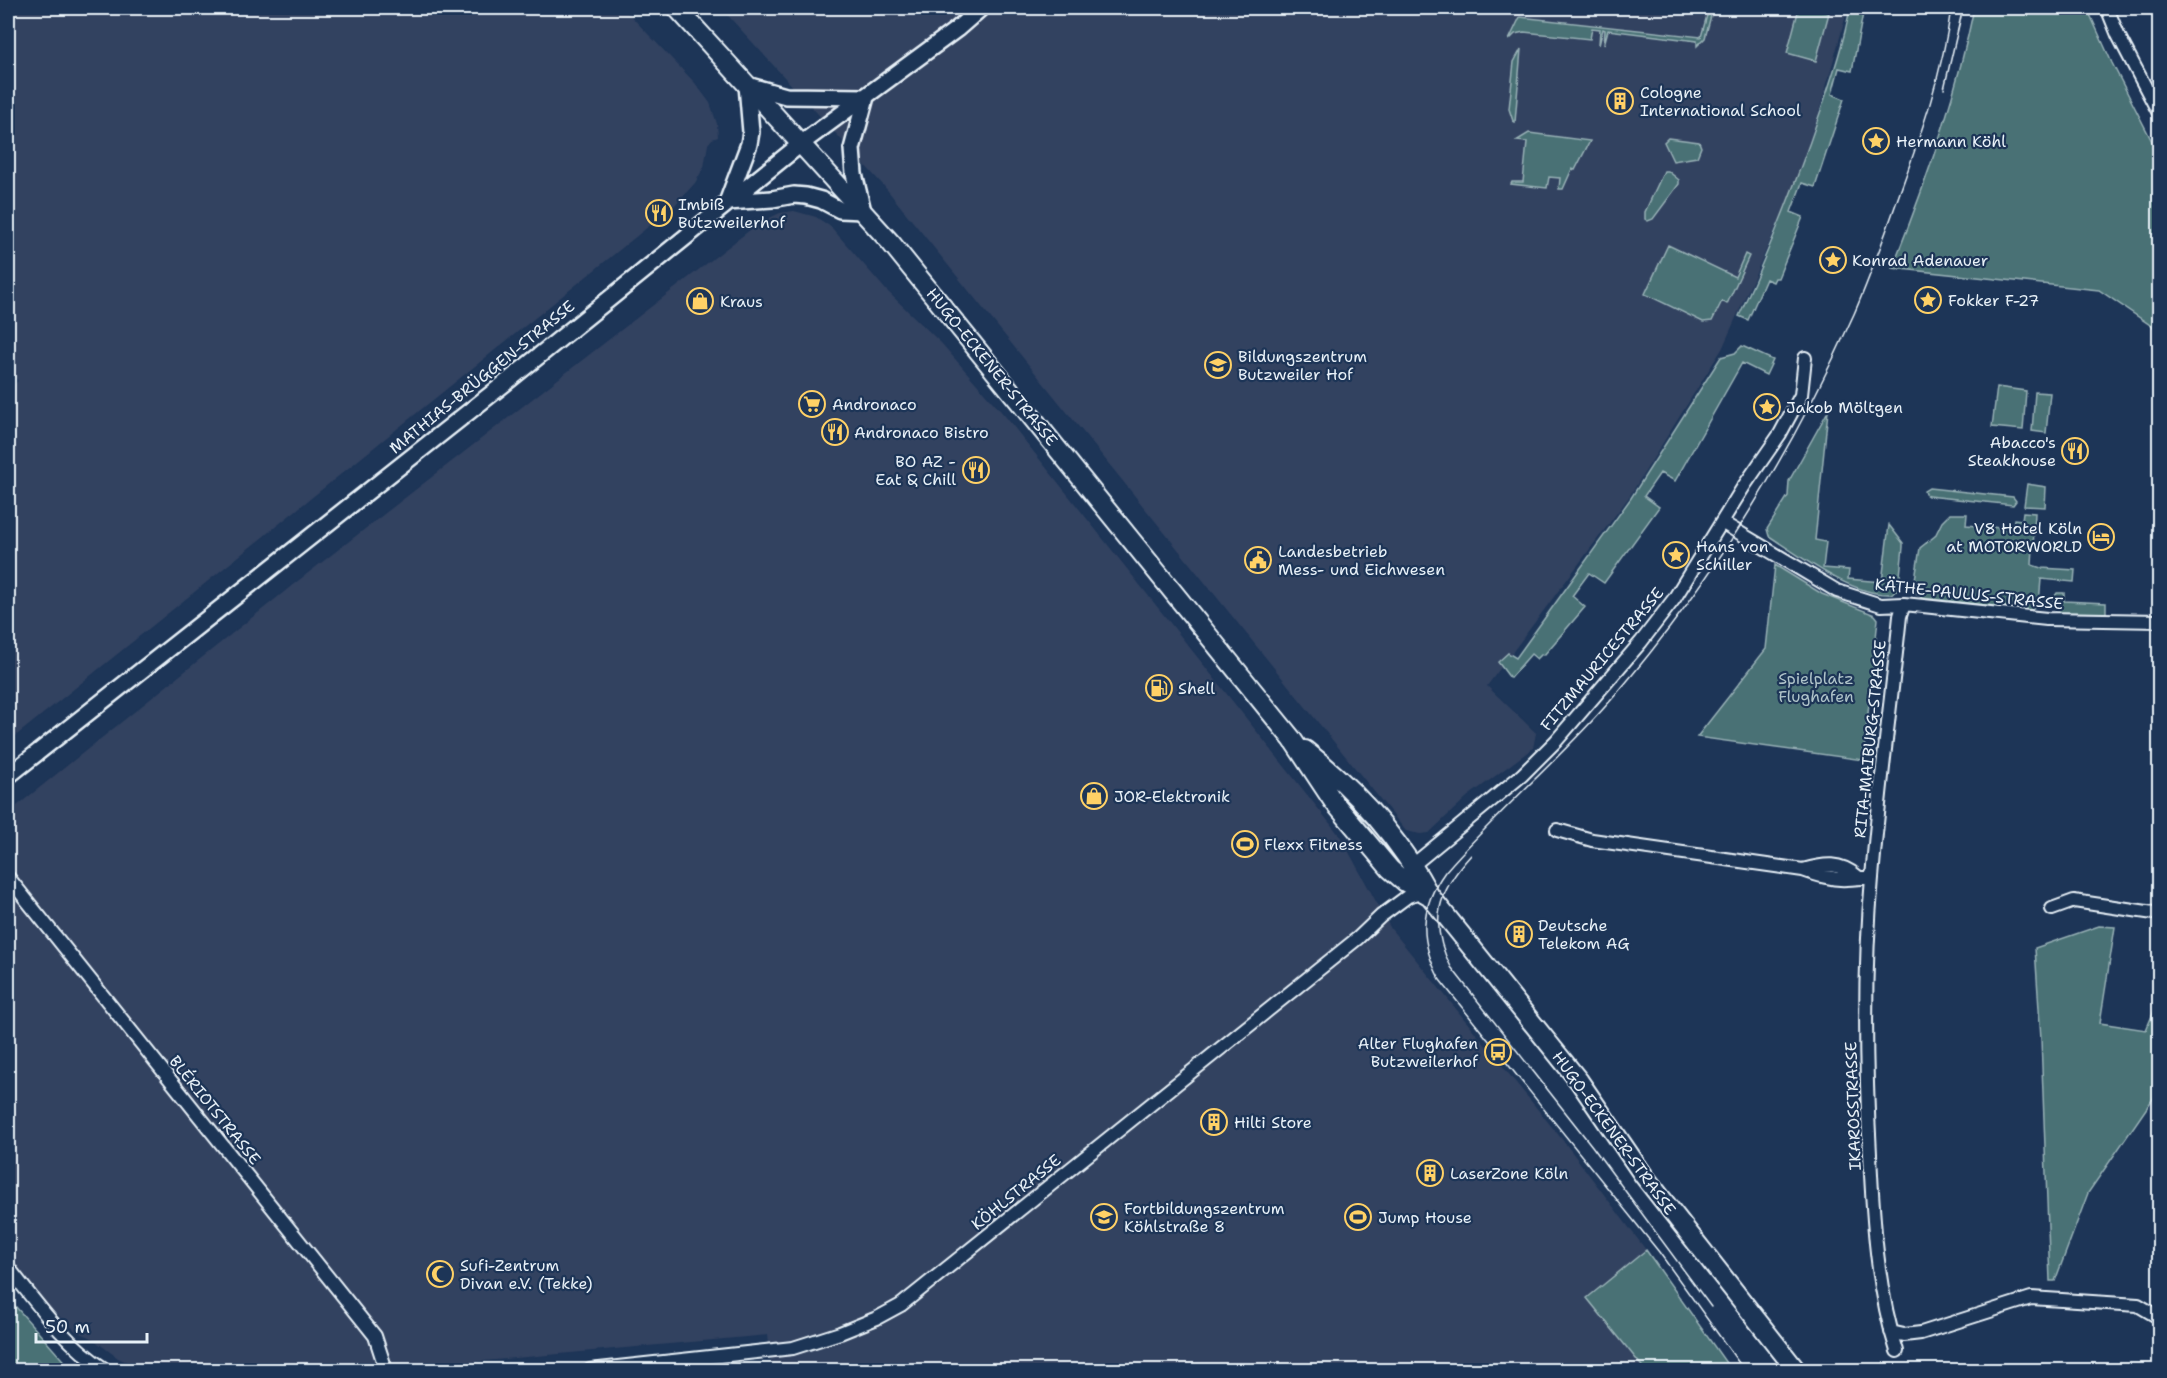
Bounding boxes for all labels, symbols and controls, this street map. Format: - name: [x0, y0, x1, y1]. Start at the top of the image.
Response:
- place label: Cologne International School: [1640, 82, 1801, 121]
- building icon: Cologne International School: [1605, 86, 1635, 116]
- place icon: Hermann Köhl: [1861, 126, 1891, 156]
- place label: Hermann Köhl: [1896, 131, 2006, 152]
- place label: Imbiß Butzweilerhof: [678, 194, 786, 233]
- restaurant icon: Imbiß Butzweilerhof: [644, 198, 674, 228]
- place icon: Konrad Adenauer: [1818, 245, 1848, 275]
- place label: Konrad Adenauer: [1852, 250, 1988, 271]
- street label: HUGO-ECKENER-STRASSE: [922, 284, 1062, 450]
- place icon: Fokker F-27: [1913, 285, 1943, 315]
- shop icon: Kraus: [685, 286, 715, 316]
- place label: Fokker F-27: [1948, 290, 2039, 311]
- place label: Kraus: [720, 291, 763, 312]
- street label: MATHIAS-BRÜGGEN-STRASSE: [385, 296, 579, 458]
- place label: Bildungszentrum Butzweiler Hof: [1238, 346, 1367, 385]
- school or university icon: Bildungszentrum Butzweiler Hof: [1203, 350, 1233, 380]
- supermarket icon: Andronaco: [797, 389, 827, 419]
- place icon: Jakob Möltgen: [1752, 392, 1782, 422]
- place label: Andronaco: [832, 394, 917, 415]
- place label: Jakob Möltgen: [1786, 397, 1903, 418]
- restaurant icon: Andronaco Bistro: [820, 417, 850, 447]
- place label: Andronaco Bistro: [854, 422, 989, 443]
- place label: Abacco's Steakhouse: [1968, 432, 2056, 471]
- restaurant icon: Abacco's Steakhouse: [2060, 436, 2090, 466]
- place label: BO AZ - Eat & Chill: [875, 451, 956, 490]
- restaurant icon: BO AZ - Eat & Chill: [961, 455, 991, 485]
- place label: V8 Hotel Köln at MOTORWORLD: [1946, 518, 2082, 557]
- hotel icon: V8 Hotel Köln at MOTORWORLD: [2086, 522, 2116, 552]
- place label: Hans von Schiller: [1696, 536, 1769, 575]
- place icon: Hans von Schiller: [1661, 540, 1691, 570]
- place label: Landesbetrieb Mess- und Eichwesen: [1278, 541, 1445, 580]
- public building icon: Landesbetrieb Mess- und Eichwesen: [1243, 545, 1273, 575]
- street label: KÄTHE-PAULUS-STRASSE: [1874, 574, 2064, 614]
- street label: FITZMAURICESTRASSE: [1536, 583, 1668, 735]
- street label: RITA-MAIBURG-STRASSE: [1849, 639, 1891, 839]
- park label: Spielplatz Flughafen: [1778, 668, 1854, 707]
- fuel station icon: Shell: [1144, 673, 1174, 703]
- place label: Shell: [1178, 678, 1215, 699]
- shop icon: JOR-Elektronik: [1079, 781, 1109, 811]
- place label: JOR-Elektronik: [1114, 786, 1230, 807]
- sports icon: Flexx Fitness: [1230, 829, 1260, 859]
- place label: Flexx Fitness: [1264, 834, 1363, 855]
- place label: Deutsche Telekom AG: [1538, 915, 1629, 954]
- building icon: Deutsche Telekom AG: [1504, 919, 1534, 949]
- place label: Alter Flughafen Butzweilerhof: [1358, 1033, 1479, 1072]
- bus stop icon: Alter Flughafen Butzweilerhof: [1483, 1037, 1513, 1067]
- street label: IKAROSSTRASSE: [1840, 1041, 1866, 1171]
- street label: HUGO-ECKENER-STRASSE: [1547, 1047, 1681, 1219]
- street label: BLÉRIOTSTRASSE: [165, 1051, 265, 1169]
- building icon: Hilti Store: [1199, 1107, 1229, 1137]
- place label: Hilti Store: [1234, 1112, 1312, 1133]
- street label: KÖHLSTRASSE: [967, 1149, 1065, 1235]
- building icon: LaserZone Köln: [1415, 1158, 1445, 1188]
- place label: LaserZone Köln: [1450, 1163, 1568, 1184]
- place label: Fortbildungszentrum Köhlstraße 8: [1124, 1198, 1285, 1237]
- school or university icon: Fortbildungszentrum Köhlstraße 8: [1089, 1202, 1119, 1232]
- sports icon: Jump House: [1343, 1202, 1373, 1232]
- place label: Jump House: [1378, 1207, 1472, 1228]
- place label: Sufi-Zentrum Divan e.V. (Tekke): [460, 1255, 592, 1294]
- mosque icon: Sufi-Zentrum Divan e.V. (Tekke): [425, 1259, 455, 1289]
- scale bar: [36, 1306, 147, 1344]
- text: 50 m: [45, 1315, 90, 1339]

